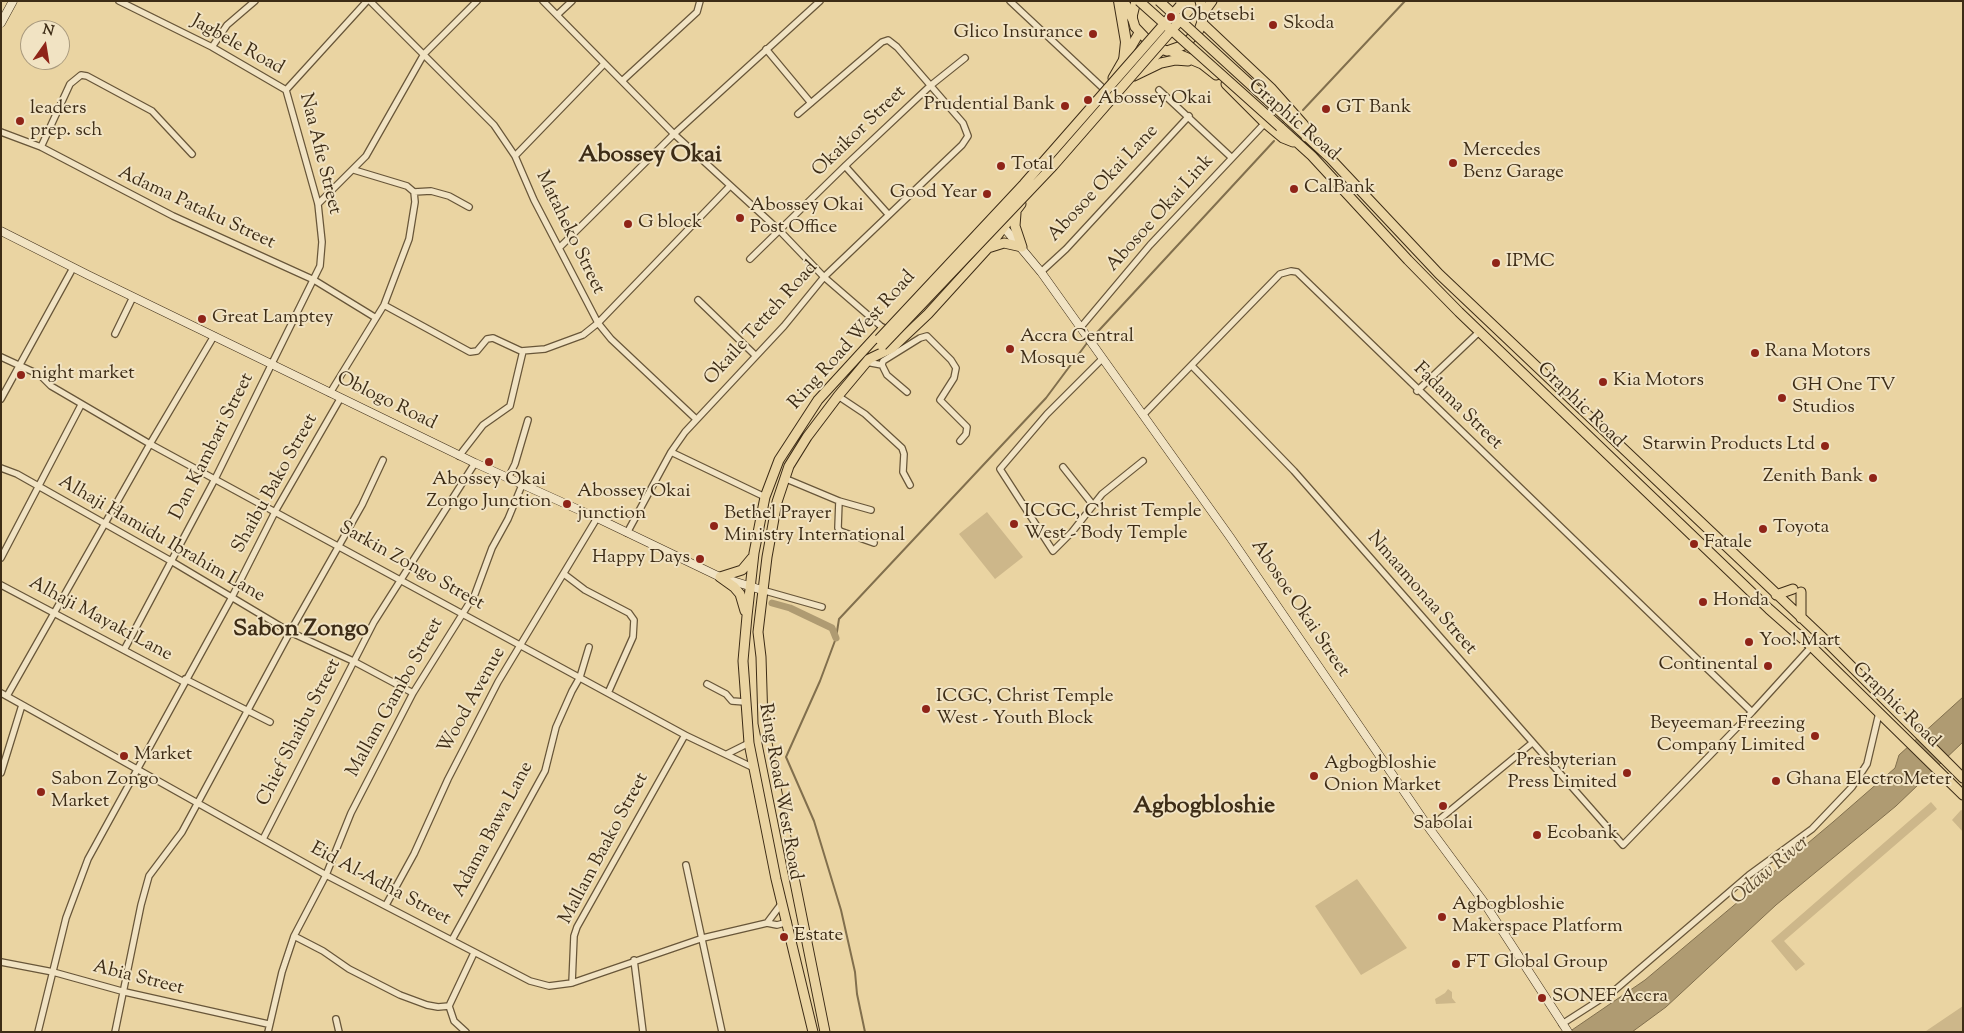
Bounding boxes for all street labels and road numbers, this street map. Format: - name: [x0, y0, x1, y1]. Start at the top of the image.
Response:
- street label: Jagbele Road: [186, 11, 288, 81]
- street label: Graphic Road: [1243, 75, 1343, 167]
- street label: Okaikor Street: [808, 82, 912, 182]
- street label: Naa Afie Street: [293, 91, 345, 217]
- street label: Abosoe Okai Lane: [1044, 121, 1164, 247]
- street label: Abosoe Okai Link: [1102, 151, 1220, 277]
- street label: Adama Pataku Street: [114, 163, 278, 255]
- street label: Mataheko Street: [529, 168, 609, 298]
- street label: Okaile Tetteh Road: [700, 257, 824, 391]
- street label: Ring Road West Road: [785, 267, 921, 415]
- street label: Graphic Road: [1531, 358, 1629, 454]
- street label: Fadama Street: [1407, 359, 1507, 455]
- street label: Oblogo Road: [332, 368, 440, 436]
- street label: Dan Kambari Street: [166, 370, 260, 524]
- street label: Shaibu Bako Street: [228, 410, 324, 558]
- street label: Alhaji Hamidu Ibrahim Lane: [54, 471, 268, 609]
- street label: Sarkin Zongo Street: [334, 518, 488, 616]
- street label: Nmaamonaa Street: [1361, 528, 1481, 660]
- street label: Abosoe Okai Street: [1245, 536, 1353, 682]
- street label: Alhaji Mayaki Lane: [24, 573, 176, 667]
- street label: Mallam Gambo Street: [343, 614, 449, 782]
- street label: Wood Avenue: [434, 644, 512, 758]
- street label: Chief Shaibu Street: [253, 656, 347, 810]
- street label: Graphic Road: [1846, 658, 1944, 754]
- street label: Ring Road West Road: [752, 702, 806, 882]
- street label: Adama Bawa Lane: [449, 758, 539, 902]
- street label: Mallam Baako Street: [555, 769, 655, 929]
- street label: Eid Al-Adha Street: [306, 838, 454, 932]
- street label: Abia Street: [90, 957, 186, 1001]

